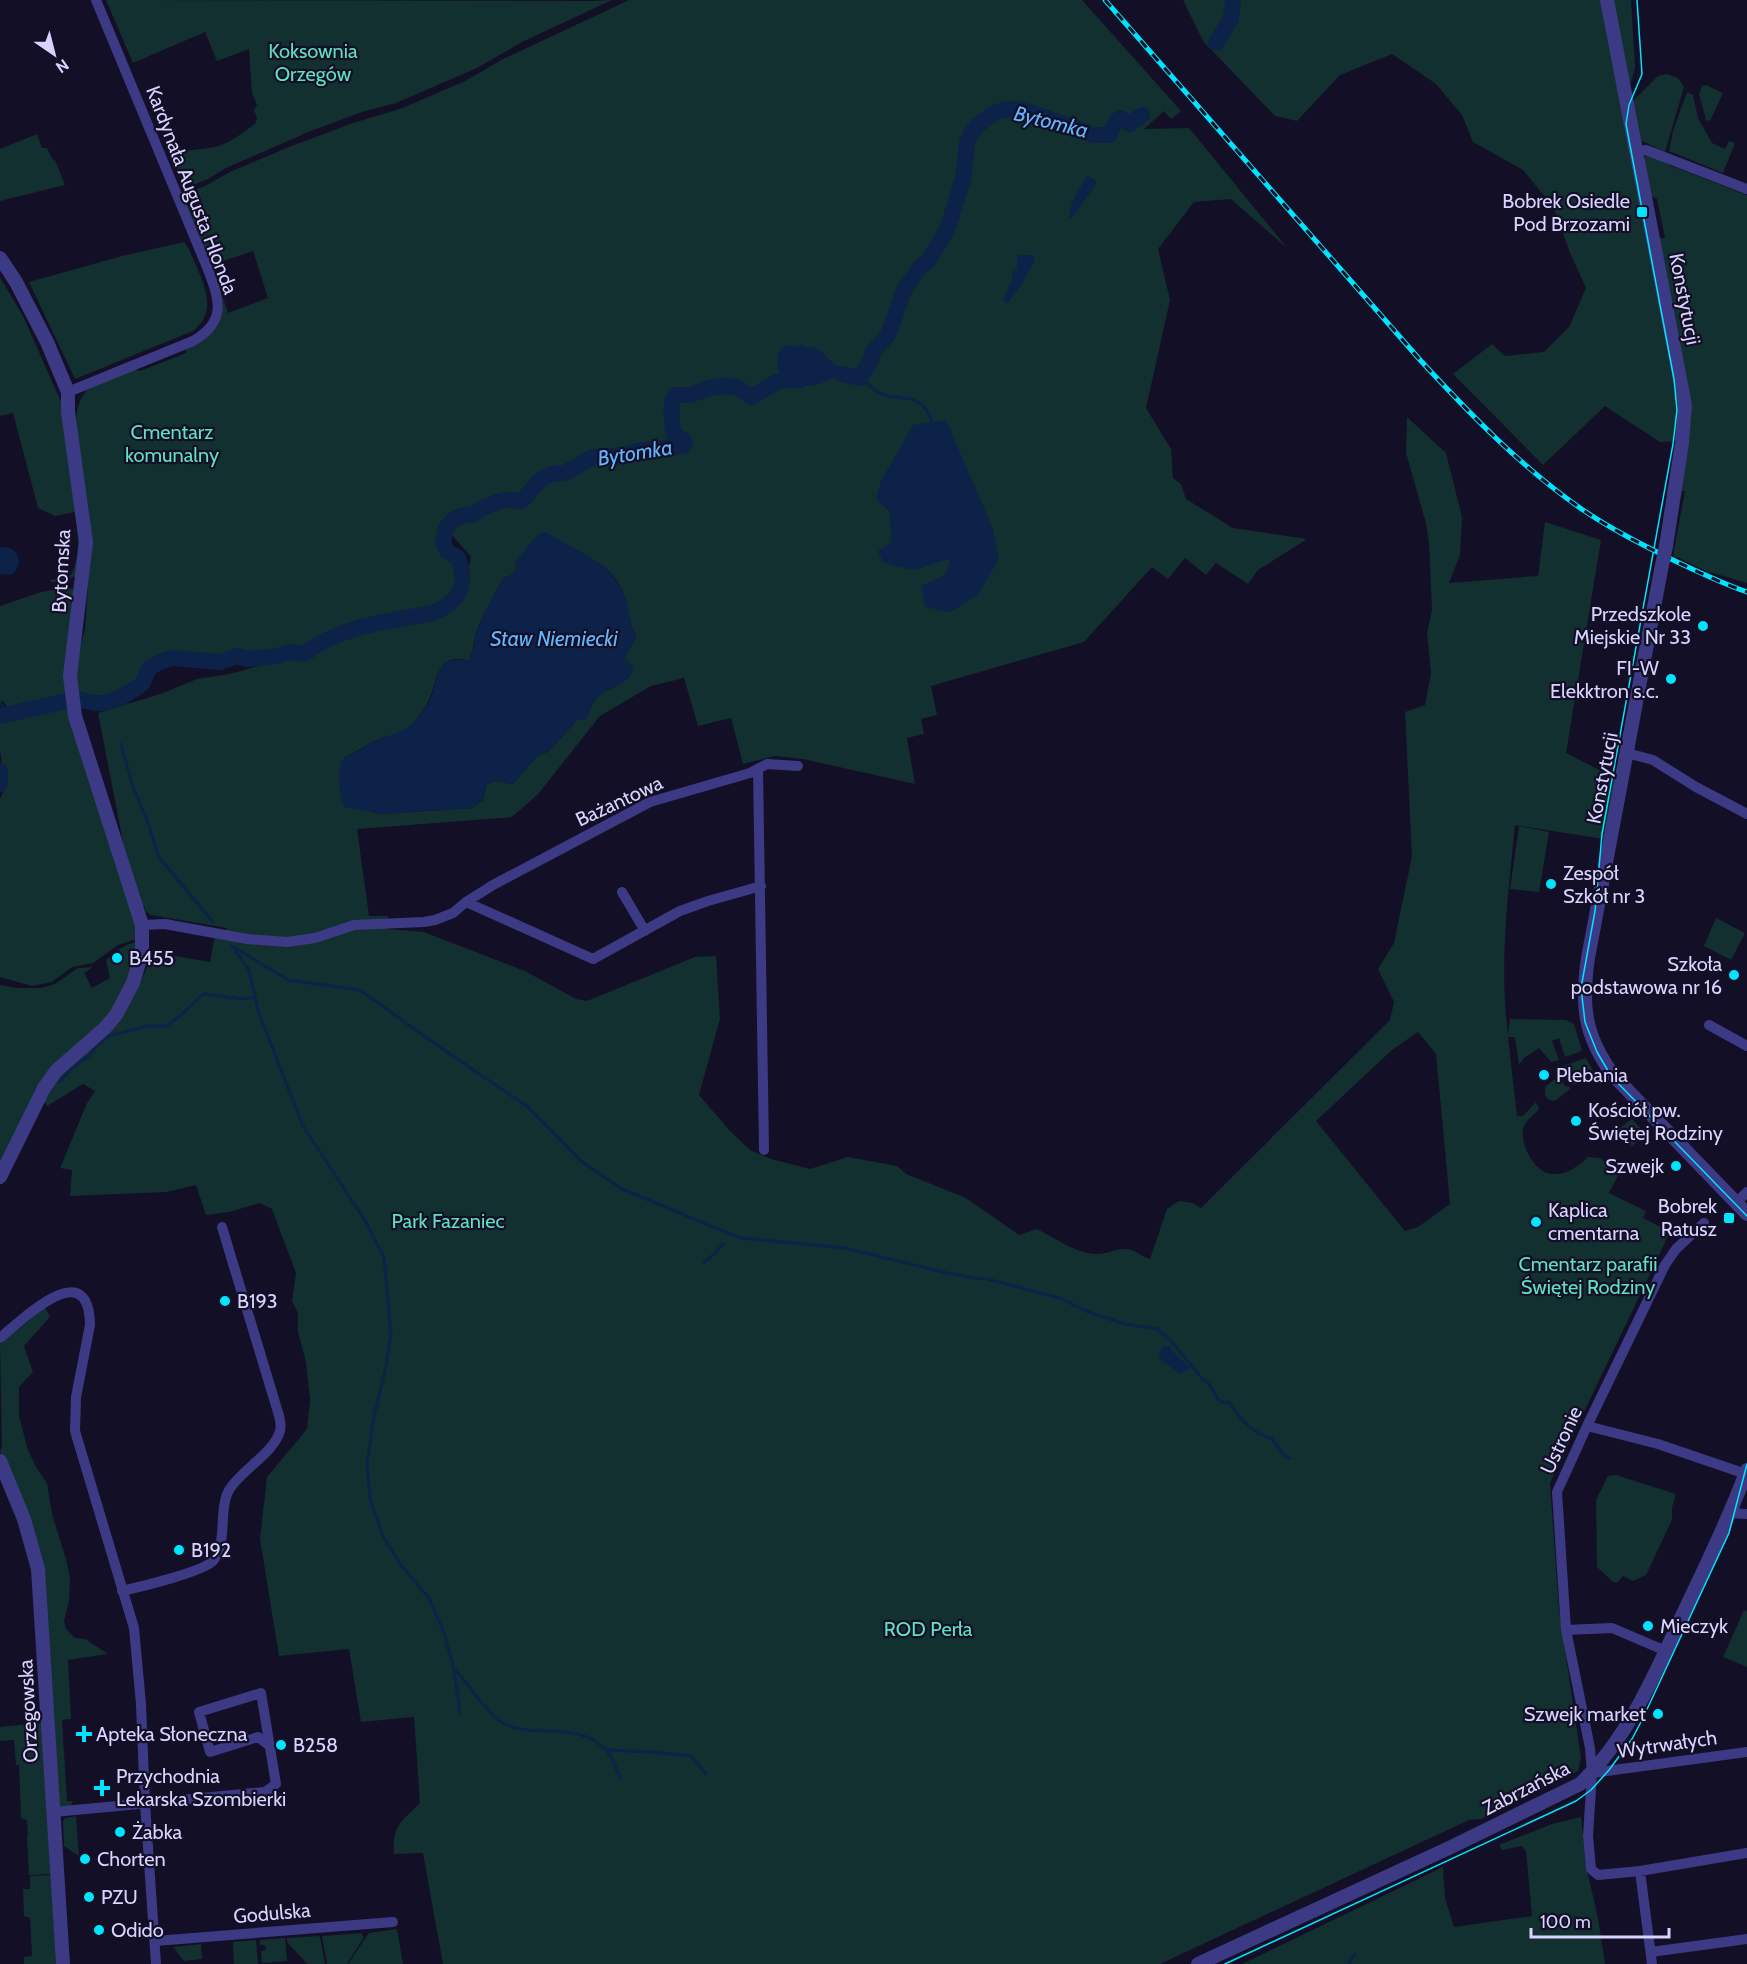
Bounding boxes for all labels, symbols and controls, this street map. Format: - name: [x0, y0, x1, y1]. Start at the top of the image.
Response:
- north arrow: [24, 24, 84, 84]
- park label: Koksownia Orzegów: [268, 39, 358, 86]
- text: N: [52, 55, 72, 77]
- street label: Kardynała Augusta Hlonda: [141, 82, 243, 298]
- water label: Bytomka: [1011, 100, 1091, 143]
- place label: Bobrek Osiedle Pod Brzozami: [1502, 189, 1630, 236]
- marker: Bobrek Osiedle Pod Brzozami: [1635, 205, 1649, 219]
- street label: Konstytucji: [1664, 251, 1706, 347]
- park label: Cmentarz komunalny: [125, 420, 219, 467]
- water label: Bytomka: [596, 434, 674, 471]
- street label: Bytomska: [47, 528, 75, 613]
- place label: Przedszkole Miejskie Nr 33: [1574, 602, 1691, 649]
- marker: Przedszkole Miejskie Nr 33: [1696, 619, 1710, 633]
- water label: Staw Niemiecki: [490, 626, 618, 651]
- place label: FI-W Elekktron s.c.: [1550, 656, 1659, 703]
- marker: FI-W Elekktron s.c.: [1664, 672, 1678, 686]
- street label: Konstytucji: [1581, 730, 1623, 826]
- street label: Bażantowa: [572, 770, 667, 832]
- place label: Zespół Szkół nr 3: [1563, 861, 1645, 908]
- marker: Zespół Szkół nr 3: [1544, 877, 1558, 891]
- place label: B455: [129, 946, 174, 970]
- marker: B455: [110, 951, 124, 965]
- place label: Szkoła podstawowa nr 16: [1571, 952, 1722, 999]
- marker: Szkoła podstawowa nr 16: [1727, 968, 1741, 982]
- place label: Plebania: [1556, 1063, 1628, 1087]
- marker: Plebania: [1537, 1068, 1551, 1082]
- place label: Kościół pw. Świętej Rodziny: [1588, 1098, 1723, 1145]
- marker: Kościół pw. Świętej Rodziny: [1569, 1114, 1583, 1128]
- place label: Szwejk: [1605, 1154, 1664, 1178]
- marker: Szwejk: [1669, 1159, 1683, 1173]
- place label: Bobrek Ratusz: [1658, 1194, 1717, 1241]
- place label: Kaplica cmentarna: [1548, 1198, 1640, 1245]
- park label: Park Fazaniec: [391, 1209, 505, 1233]
- marker: Bobrek Ratusz: [1722, 1211, 1736, 1225]
- marker: Kaplica cmentarna: [1529, 1215, 1543, 1229]
- park label: Cmentarz parafii Świętej Rodziny: [1518, 1252, 1658, 1299]
- place label: B193: [237, 1289, 278, 1313]
- marker: B193: [218, 1294, 232, 1308]
- street label: Ustronie: [1535, 1402, 1587, 1478]
- place label: B192: [191, 1538, 231, 1562]
- marker: B192: [172, 1543, 186, 1557]
- place label: Mieczyk: [1660, 1614, 1728, 1638]
- park label: ROD Perła: [884, 1617, 973, 1641]
- marker: Mieczyk: [1641, 1619, 1655, 1633]
- street label: Orzegowska: [13, 1658, 43, 1763]
- place label: Szwejk market: [1524, 1702, 1646, 1726]
- marker: Szwejk market: [1651, 1707, 1665, 1721]
- place label: Apteka Słoneczna: [96, 1722, 248, 1746]
- street label: Wytrwałych: [1616, 1725, 1718, 1763]
- marker: Apteka Słoneczna: [77, 1727, 91, 1741]
- place label: B258: [293, 1733, 338, 1757]
- marker: B258: [274, 1738, 288, 1752]
- street label: Zabrzańska: [1478, 1756, 1574, 1820]
- place label: Przychodnia Lekarska Szombierki: [116, 1764, 286, 1811]
- marker: Przychodnia Lekarska Szombierki: [93, 1779, 111, 1797]
- place label: Żabka: [132, 1820, 183, 1844]
- marker: Żabka: [113, 1825, 127, 1839]
- place label: Chorten: [97, 1847, 166, 1871]
- marker: Chorten: [78, 1852, 92, 1866]
- place label: PZU: [101, 1885, 138, 1909]
- marker: PZU: [82, 1890, 96, 1904]
- street label: Godulska: [232, 1898, 312, 1928]
- scale bar: [1531, 1901, 1669, 1939]
- text: 100 m: [1540, 1911, 1591, 1933]
- place label: Odido: [111, 1918, 164, 1942]
- marker: Odido: [92, 1923, 106, 1937]

